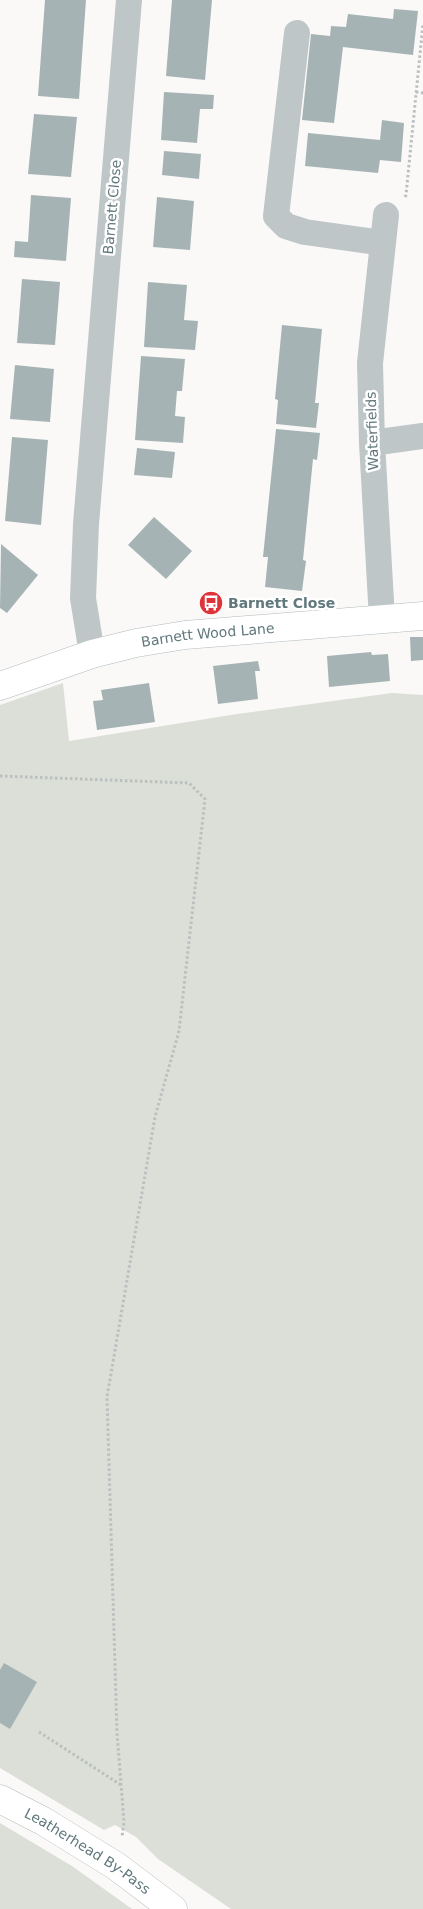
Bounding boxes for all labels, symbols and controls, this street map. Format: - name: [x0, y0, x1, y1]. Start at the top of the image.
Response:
- street label: Barnett Close: [100, 159, 124, 255]
- street label: Waterfields: [363, 391, 381, 471]
- bus stop icon: Barnett Close: [198, 590, 224, 616]
- place label: Barnett Close: [228, 595, 335, 611]
- street label: Barnett Wood Lane: [140, 620, 275, 650]
- street label: Leatherhead By-Pass: [22, 1805, 154, 1897]

